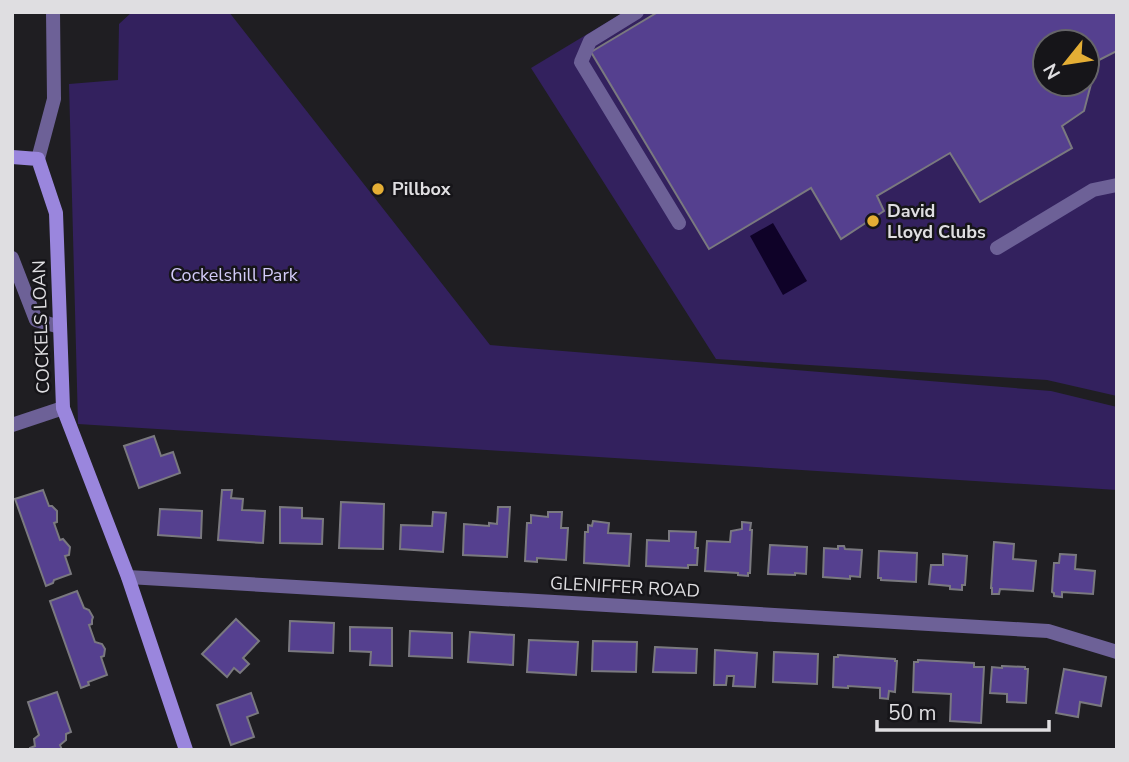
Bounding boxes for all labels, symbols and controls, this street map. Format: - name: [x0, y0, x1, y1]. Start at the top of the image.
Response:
- north arrow: [1031, 28, 1101, 98]
- text: N: [1037, 58, 1067, 84]
- place label: Pillbox: [392, 177, 451, 201]
- marker: Pillbox: [370, 181, 386, 197]
- place label: David Lloyd Clubs: [887, 199, 986, 244]
- marker: David Lloyd Clubs: [865, 213, 881, 229]
- street label: COCKELS LOAN: [27, 260, 55, 394]
- park label: Cockelshill Park: [170, 263, 299, 287]
- street label: GLENIFFER ROAD: [549, 571, 701, 603]
- scale bar: [877, 688, 1048, 732]
- text: 50 m: [888, 699, 937, 727]

